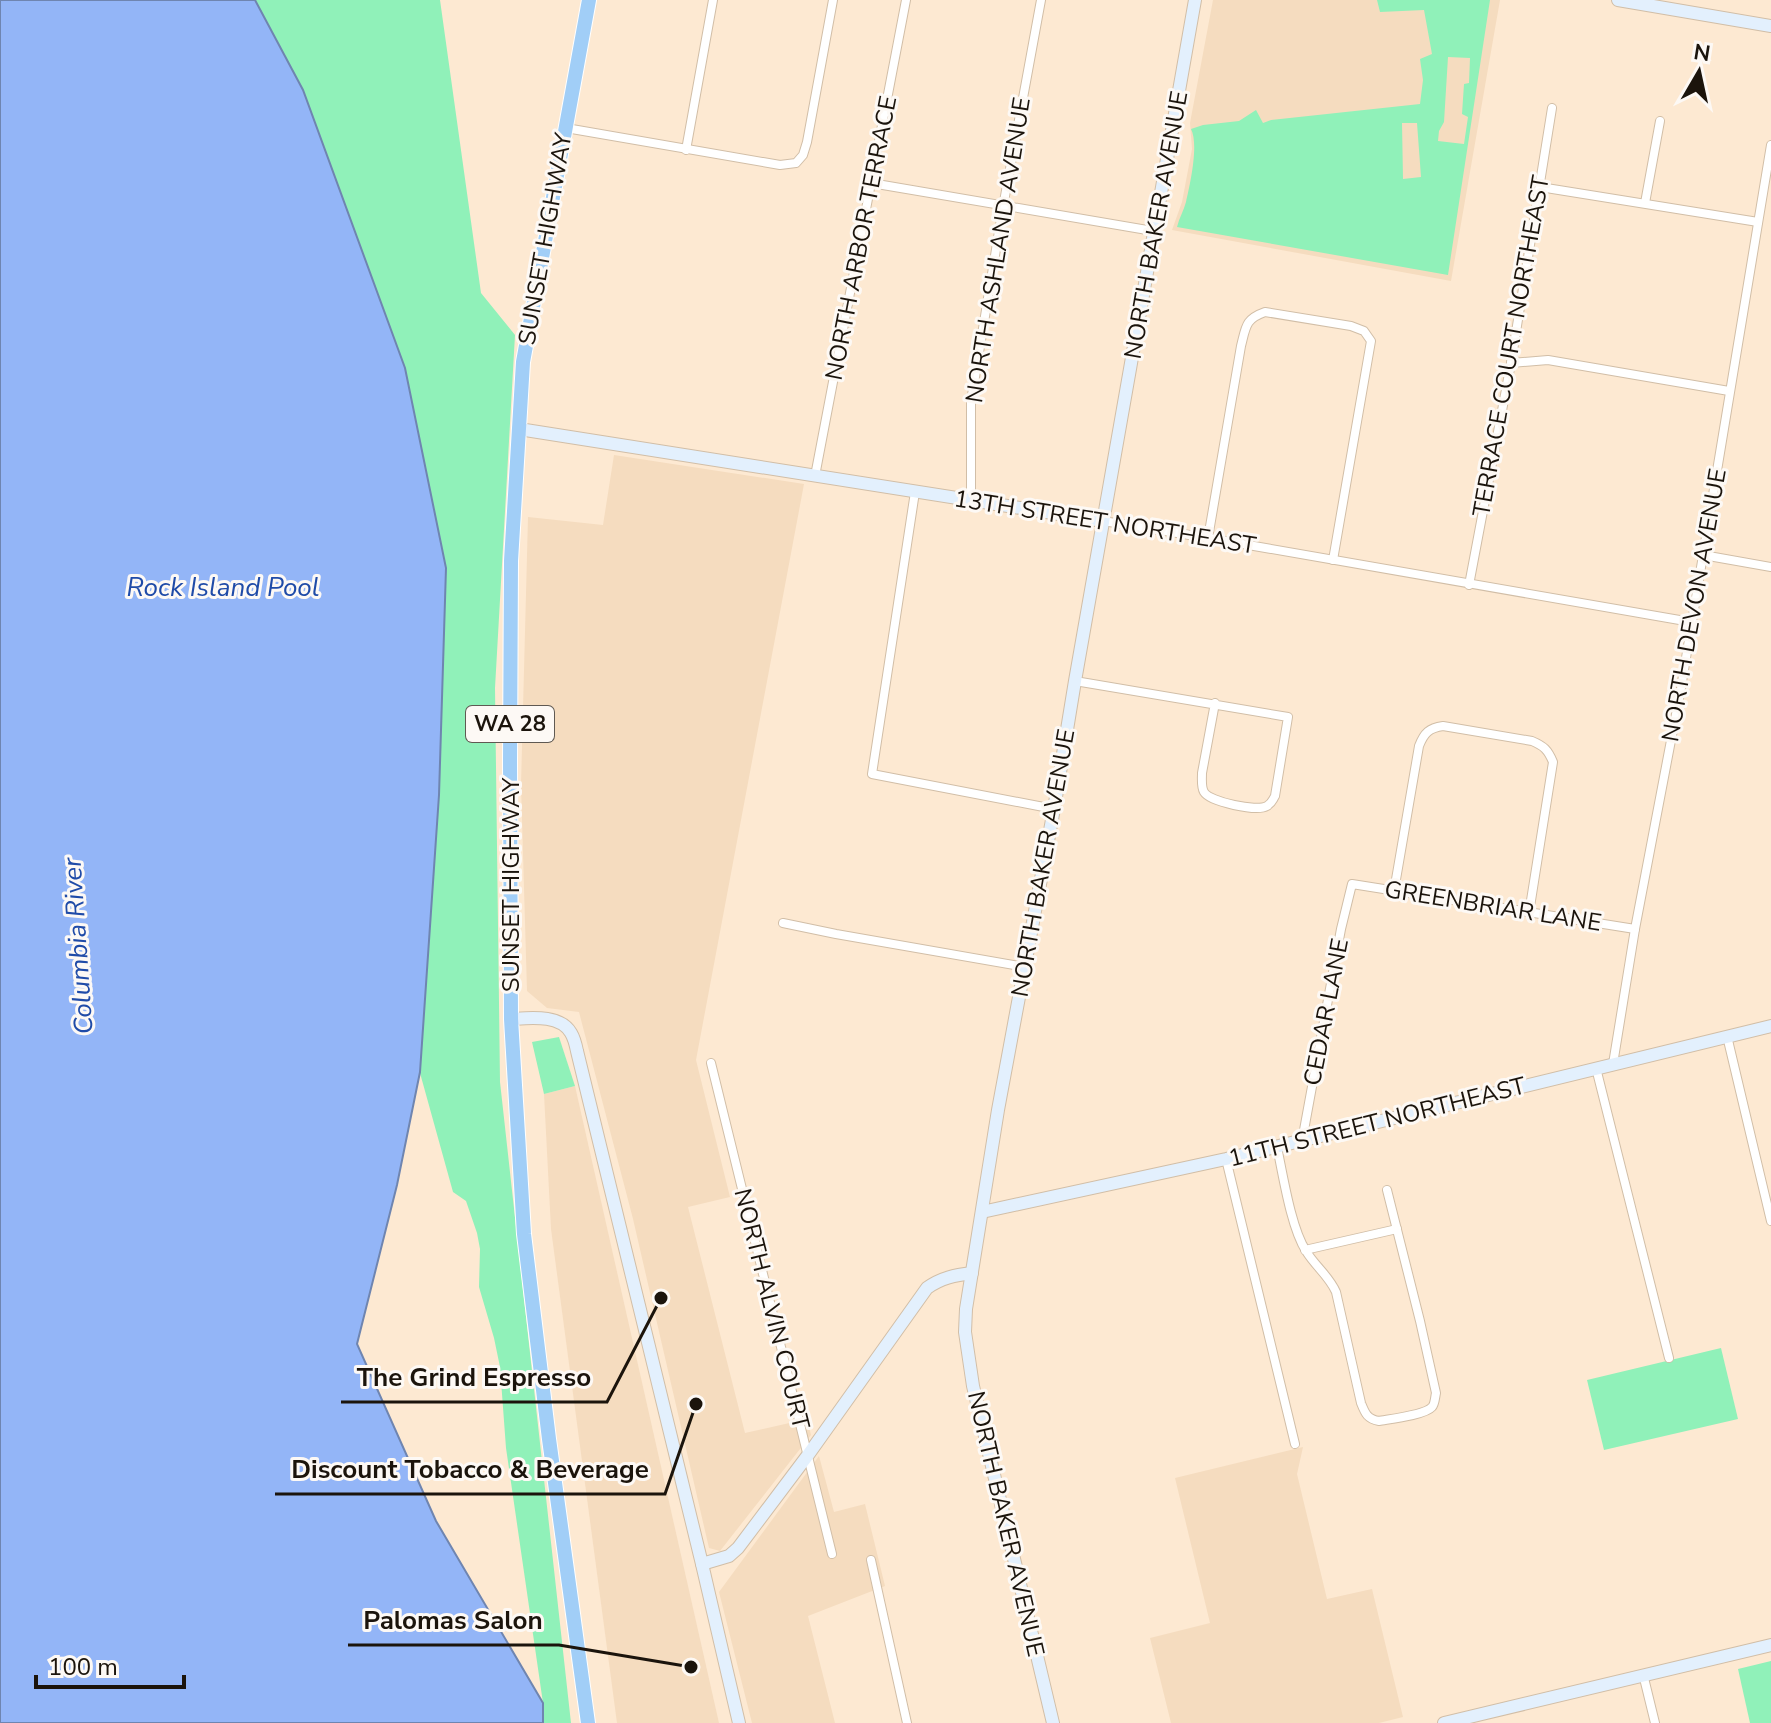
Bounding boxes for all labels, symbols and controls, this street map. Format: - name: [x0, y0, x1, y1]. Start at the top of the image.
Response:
- north arrow: [1659, 32, 1739, 112]
- text: N: [1691, 37, 1712, 69]
- street label: NORTH BAKER AVENUE: [1117, 89, 1195, 361]
- street label: NORTH ARBOR TERRACE: [818, 93, 904, 383]
- street label: NORTH ASHLAND AVENUE: [958, 95, 1038, 405]
- street label: SUNSET HIGHWAY: [511, 130, 580, 347]
- street label: TERRACE COURT NORTHEAST: [1465, 172, 1557, 519]
- street label: NORTH DEVON AVENUE: [1654, 466, 1734, 744]
- street label: 13TH STREET NORTHEAST: [952, 482, 1259, 562]
- water label: Rock Island Pool: [126, 570, 320, 605]
- road number: WA 28: [466, 706, 554, 742]
- street label: NORTH BAKER AVENUE: [1004, 727, 1082, 999]
- street label: SUNSET HIGHWAY: [495, 777, 527, 992]
- water label: Columbia River: [54, 856, 102, 1036]
- street label: GREENBRIAR LANE: [1382, 873, 1604, 939]
- street label: CEDAR LANE: [1296, 936, 1356, 1088]
- street label: 11TH STREET NORTHEAST: [1225, 1069, 1529, 1174]
- street label: NORTH ALVIN COURT: [727, 1185, 818, 1433]
- callout: The Grind Espresso: [341, 1352, 607, 1402]
- text: The Grind Espresso: [357, 1360, 591, 1395]
- street label: NORTH BAKER AVENUE: [960, 1388, 1052, 1660]
- callout: Discount Tobacco & Beverage: [275, 1444, 665, 1494]
- text: Discount Tobacco & Beverage: [291, 1452, 649, 1487]
- callout: Palomas Salon: [348, 1595, 559, 1645]
- text: Palomas Salon: [363, 1603, 543, 1638]
- scale bar: [36, 1639, 184, 1689]
- text: 100 m: [48, 1651, 118, 1683]

